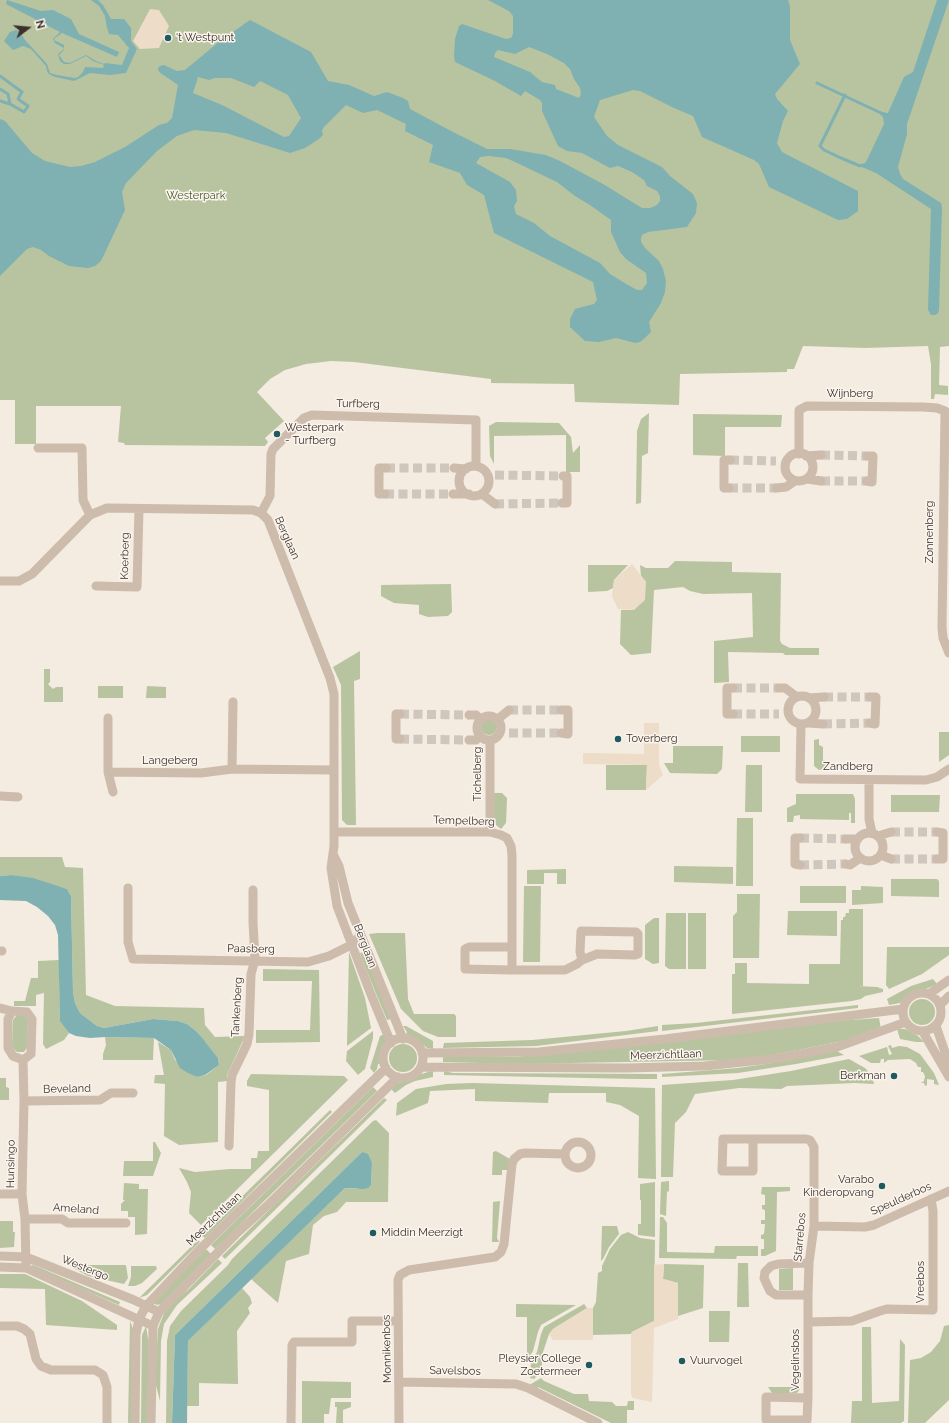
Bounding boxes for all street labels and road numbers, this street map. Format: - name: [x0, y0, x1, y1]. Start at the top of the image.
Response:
- street label: Wijnberg: [827, 387, 873, 401]
- street label: Turfberg: [336, 397, 380, 411]
- street label: Zonnenberg: [923, 501, 937, 563]
- street label: Berglaan: [272, 514, 302, 562]
- street label: Koerberg: [118, 532, 132, 580]
- street label: Tichelberg: [471, 747, 485, 801]
- street label: Langeberg: [142, 754, 198, 768]
- street label: Zandberg: [823, 760, 873, 774]
- street label: Tempelberg: [433, 813, 495, 829]
- street label: Berglaan: [351, 922, 379, 970]
- street label: Paasberg: [227, 942, 275, 956]
- street label: Tankenberg: [229, 977, 245, 1037]
- street label: Meerzichtlaan: [630, 1047, 702, 1063]
- street label: Beveland: [43, 1082, 91, 1096]
- street label: Hunsingo: [4, 1140, 18, 1188]
- street label: Speulderbos: [869, 1180, 933, 1218]
- street label: Meerzichtlaan: [184, 1189, 244, 1249]
- street label: Ameland: [52, 1201, 100, 1217]
- street label: Starrebos: [791, 1212, 809, 1262]
- street label: Westergo: [60, 1253, 110, 1283]
- street label: Vreebos: [914, 1261, 928, 1303]
- street label: Monnikenbos: [380, 1315, 394, 1383]
- street label: Vegelinsbos: [789, 1329, 803, 1391]
- street label: Savelsbos: [429, 1364, 481, 1378]

